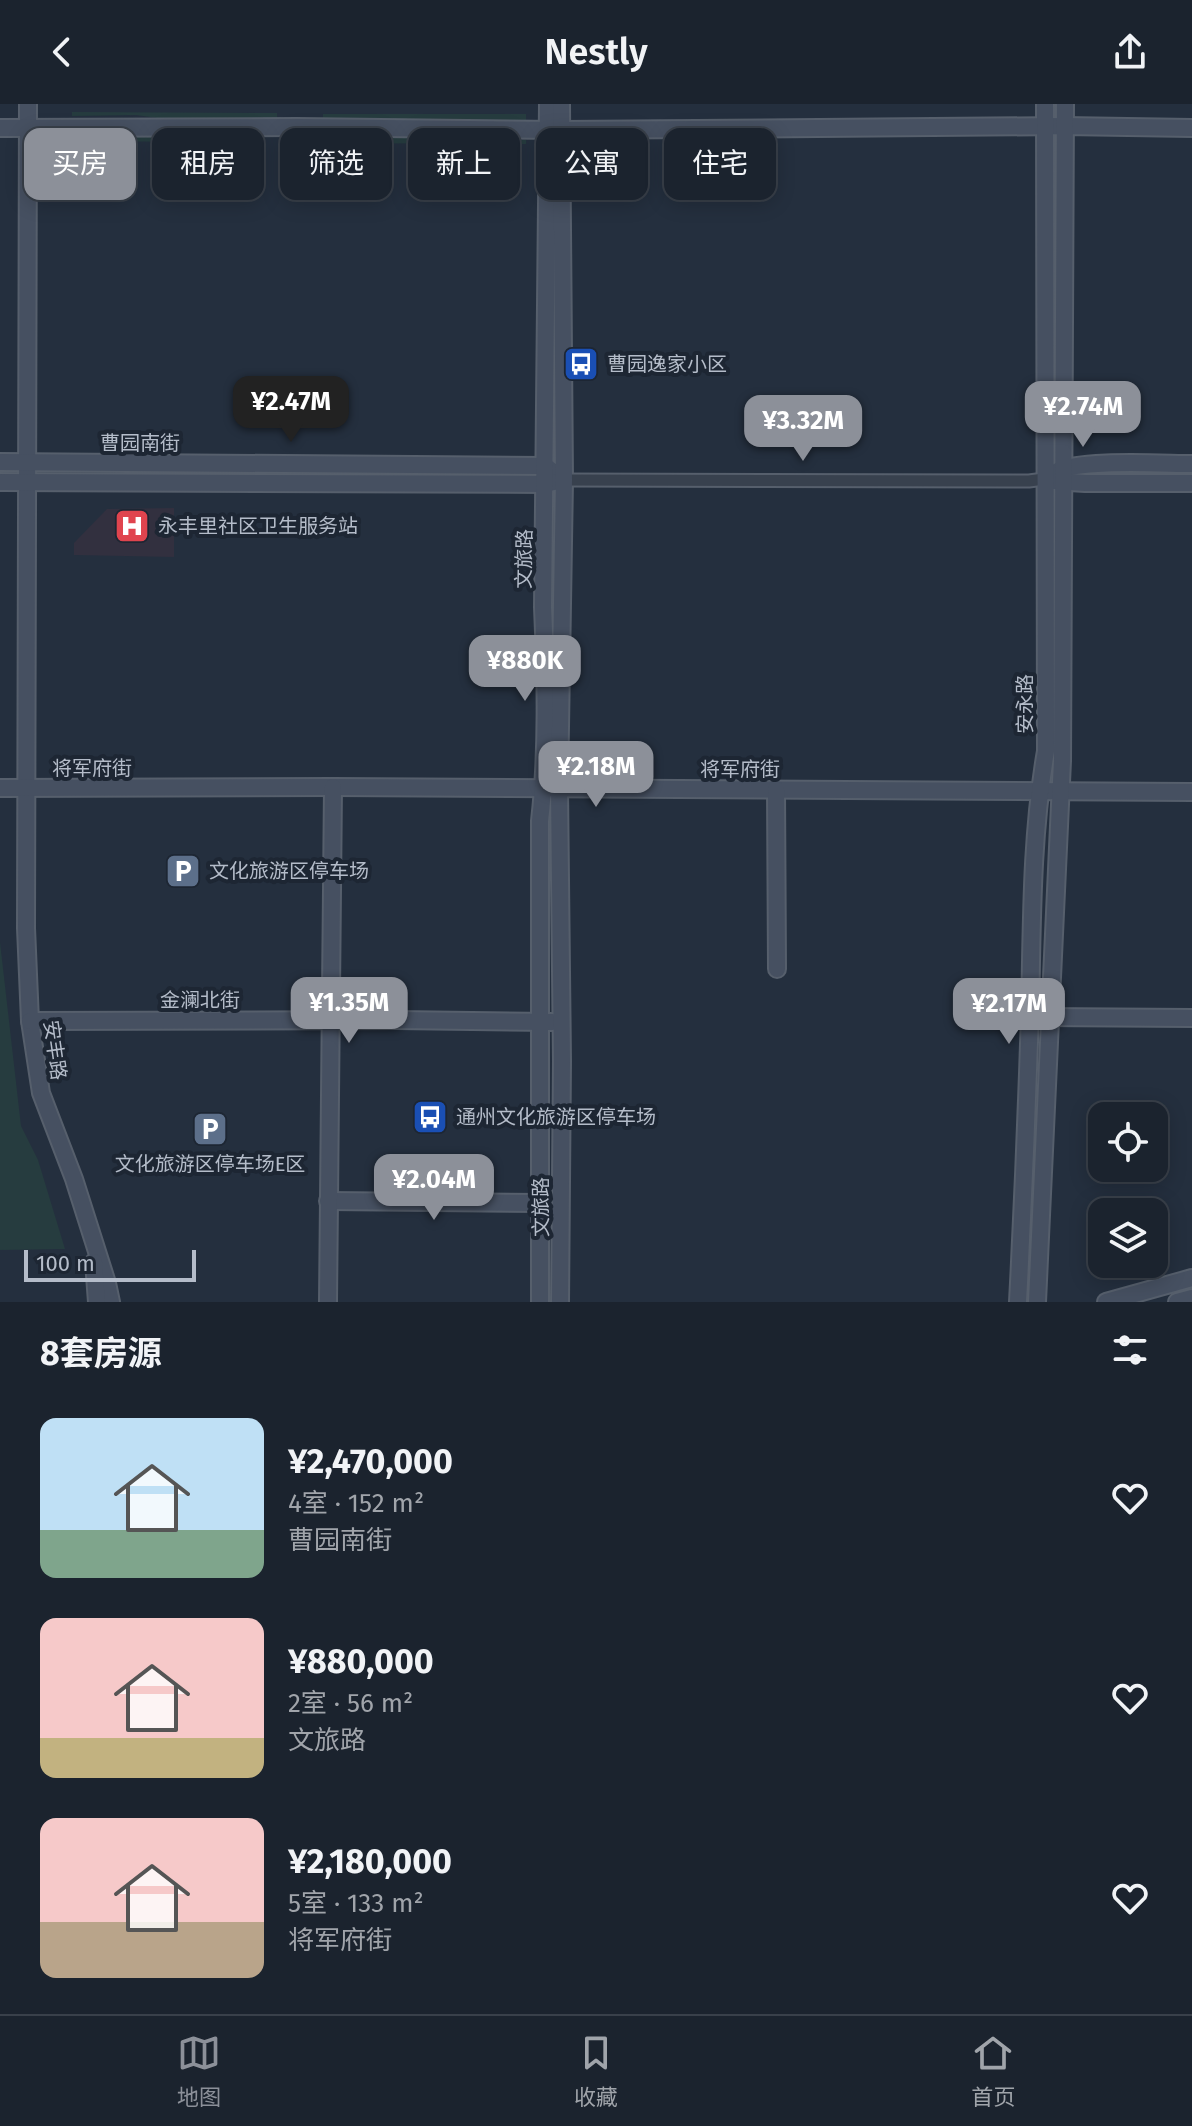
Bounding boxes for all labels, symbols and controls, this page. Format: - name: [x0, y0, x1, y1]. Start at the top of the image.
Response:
- icon: back: [40, 30, 84, 74]
- text: Nestly: [544, 30, 648, 74]
- icon: share: [1108, 30, 1152, 74]
- chip: 买房: [24, 128, 136, 200]
- chip: 租房: [152, 128, 264, 200]
- chip: 筛选: [280, 128, 392, 200]
- chip: 新上: [408, 128, 520, 200]
- chip: 公寓: [536, 128, 648, 200]
- chip: 住宅: [664, 128, 776, 200]
- bus stop icon: 曹园逸家小区: [562, 345, 600, 383]
- place label: 曹园逸家小区: [607, 352, 727, 376]
- pin: ¥2.47M: [226, 376, 356, 444]
- pin: ¥2.74M: [1018, 381, 1148, 449]
- text: ¥2.47M: [251, 386, 331, 417]
- text: ¥2.74M: [1043, 391, 1123, 422]
- pin: ¥3.32M: [738, 395, 868, 463]
- text: ¥3.32M: [762, 405, 844, 436]
- street label: 曹园南街: [100, 431, 180, 455]
- hospital icon: 永丰里社区卫生服务站: [113, 507, 151, 545]
- place label: 永丰里社区卫生服务站: [158, 514, 358, 538]
- street label: 文旅路: [511, 529, 537, 589]
- pin: ¥880K: [469, 635, 581, 703]
- text: ¥880K: [487, 645, 563, 676]
- street label: 安永路: [1013, 674, 1037, 734]
- pin: ¥2.18M: [531, 741, 661, 809]
- text: ¥2.18M: [556, 751, 636, 782]
- street label: 将军府街: [52, 756, 132, 780]
- street label: 将军府街: [700, 757, 780, 781]
- parking icon: 文化旅游区停车场: [164, 852, 202, 890]
- place label: 文化旅游区停车场: [209, 859, 369, 883]
- pin: ¥1.35M: [284, 977, 414, 1045]
- pin: ¥2.17M: [944, 978, 1074, 1046]
- text: ¥1.35M: [309, 987, 389, 1018]
- street label: 金澜北街: [160, 988, 240, 1012]
- text: ¥2.17M: [971, 988, 1047, 1019]
- street label: 安丰路: [39, 1019, 71, 1081]
- bus stop icon: 通州文化旅游区停车场: [411, 1098, 449, 1136]
- map controls: [1088, 1102, 1168, 1278]
- button: locate: [1088, 1102, 1168, 1182]
- place label: 通州文化旅游区停车场: [456, 1105, 656, 1129]
- parking icon: 文化旅游区停车场E区: [191, 1110, 229, 1148]
- place label: 文化旅游区停车场E区: [115, 1152, 305, 1176]
- pin: ¥2.04M: [369, 1154, 499, 1222]
- text: ¥2.04M: [392, 1164, 476, 1195]
- street label: 文旅路: [529, 1177, 553, 1237]
- button: layers: [1088, 1198, 1168, 1278]
- scale bar: [24, 1246, 196, 1282]
- text: 100 m: [36, 1250, 95, 1277]
- icon: filters: [1108, 1328, 1152, 1372]
- text: 8套房源: [40, 1333, 162, 1374]
- text: ¥2,470,000: [288, 1441, 453, 1482]
- icon: home: [104, 1450, 200, 1546]
- icon: heart: [1108, 1476, 1152, 1520]
- text: 4室 · 152 m²: [288, 1488, 424, 1519]
- text: 曹园南街: [288, 1525, 392, 1556]
- text: ¥880,000: [288, 1641, 434, 1682]
- icon: home: [104, 1650, 200, 1746]
- icon: heart: [1108, 1676, 1152, 1720]
- text: 2室 · 56 m²: [288, 1688, 413, 1719]
- text: 文旅路: [288, 1725, 366, 1756]
- text: ¥2,180,000: [288, 1841, 452, 1882]
- icon: home: [104, 1850, 200, 1946]
- icon: heart: [1108, 1876, 1152, 1920]
- text: 5室 · 133 m²: [288, 1888, 424, 1919]
- text: 将军府街: [288, 1925, 392, 1956]
- tab: 地图: [177, 2031, 221, 2111]
- tab: 收藏: [574, 2031, 618, 2111]
- tab: 首页: [971, 2031, 1015, 2111]

